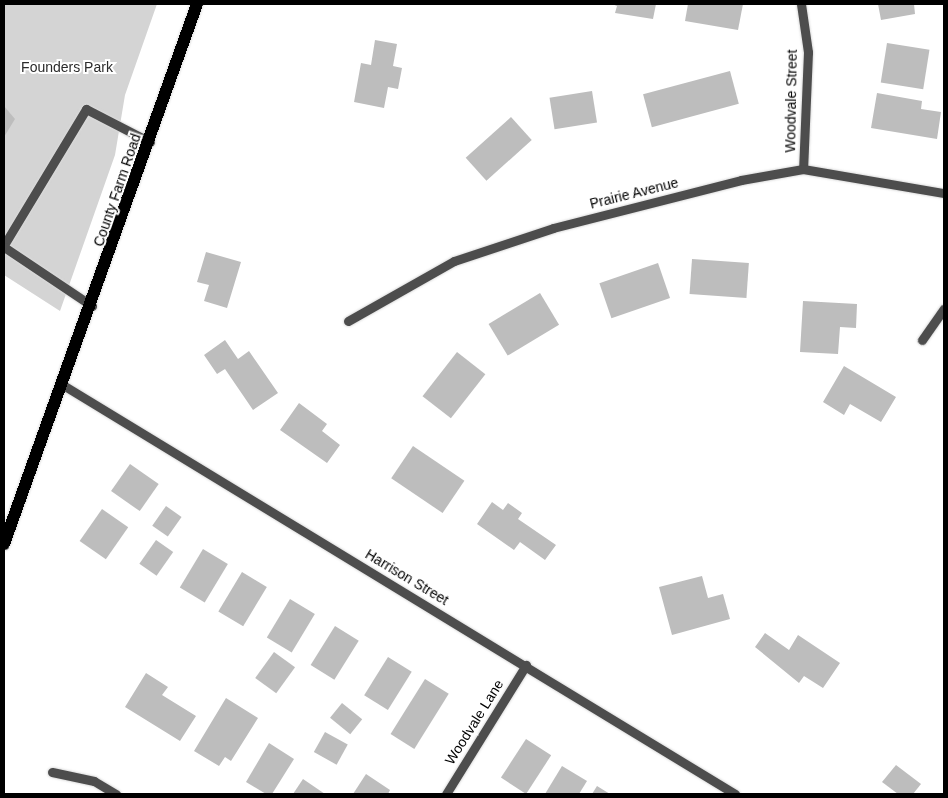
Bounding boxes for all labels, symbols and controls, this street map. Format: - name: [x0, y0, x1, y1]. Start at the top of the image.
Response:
- street label: Woodvale Street: [782, 49, 800, 153]
- park label: Founders Park: [21, 59, 113, 75]
- street label: County Farm Road: [90, 131, 144, 249]
- street label: Prairie Avenue: [588, 174, 680, 212]
- street label: Harrison Street: [362, 546, 452, 608]
- street label: Woodvale Lane: [441, 676, 507, 768]

